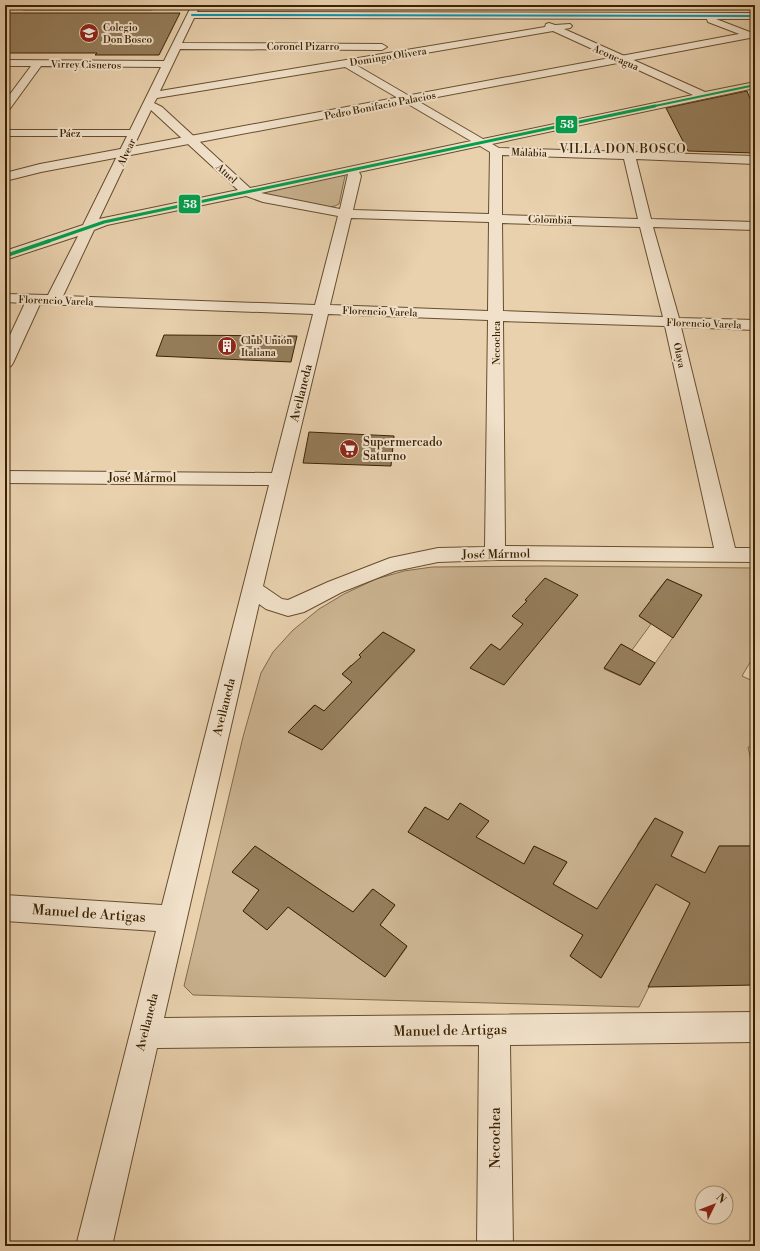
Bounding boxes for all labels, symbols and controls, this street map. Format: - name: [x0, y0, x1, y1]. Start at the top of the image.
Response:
- school or university icon: Colegio Don Bosco: [78, 22, 100, 44]
- place label: Colegio Don Bosco: [103, 22, 152, 46]
- street label: Coronel Pizarro: [267, 41, 340, 53]
- street label: Aconcagua: [590, 42, 641, 74]
- street label: Domingo Olivera: [349, 45, 428, 69]
- street label: Virrey Cisneros: [50, 58, 121, 72]
- street label: Pedro Bonifacio Palacios: [323, 89, 437, 123]
- line badge: 58: [555, 115, 578, 134]
- text: 58: [560, 118, 574, 132]
- street label: Páez: [59, 128, 81, 140]
- street label: Alvear: [115, 136, 139, 169]
- district label: VILLA DON BOSCO: [558, 142, 687, 157]
- street label: Malabia: [511, 146, 548, 160]
- street label: Atuel: [213, 160, 239, 186]
- line badge: 58: [178, 194, 201, 214]
- text: 58: [183, 198, 197, 212]
- street label: Colombia: [528, 213, 573, 227]
- street label: Florencio Varela: [18, 294, 95, 308]
- street label: Florencio Varela: [342, 305, 419, 319]
- street label: Florencio Varela: [666, 317, 743, 331]
- street label: Necochea: [491, 320, 503, 365]
- building icon: Club Unión Italiana: [216, 335, 238, 357]
- place label: Club Unión Italiana: [241, 335, 292, 359]
- street label: Olaya: [670, 341, 688, 370]
- street label: Avellaneda: [287, 362, 316, 424]
- place label: Supermercado Saturno: [363, 435, 443, 464]
- supermarket icon: Supermercado Saturno: [338, 438, 360, 460]
- street label: José Mármol: [107, 471, 177, 486]
- street label: José Mármol: [461, 546, 531, 563]
- street label: Avellaneda: [210, 676, 239, 738]
- street label: Manuel de Artigas: [31, 901, 146, 927]
- street label: Avellaneda: [133, 991, 162, 1053]
- street label: Manuel de Artigas: [393, 1021, 507, 1041]
- street label: Necochea: [487, 1106, 505, 1169]
- north arrow: [694, 1185, 734, 1225]
- text: N: [712, 1191, 729, 1207]

